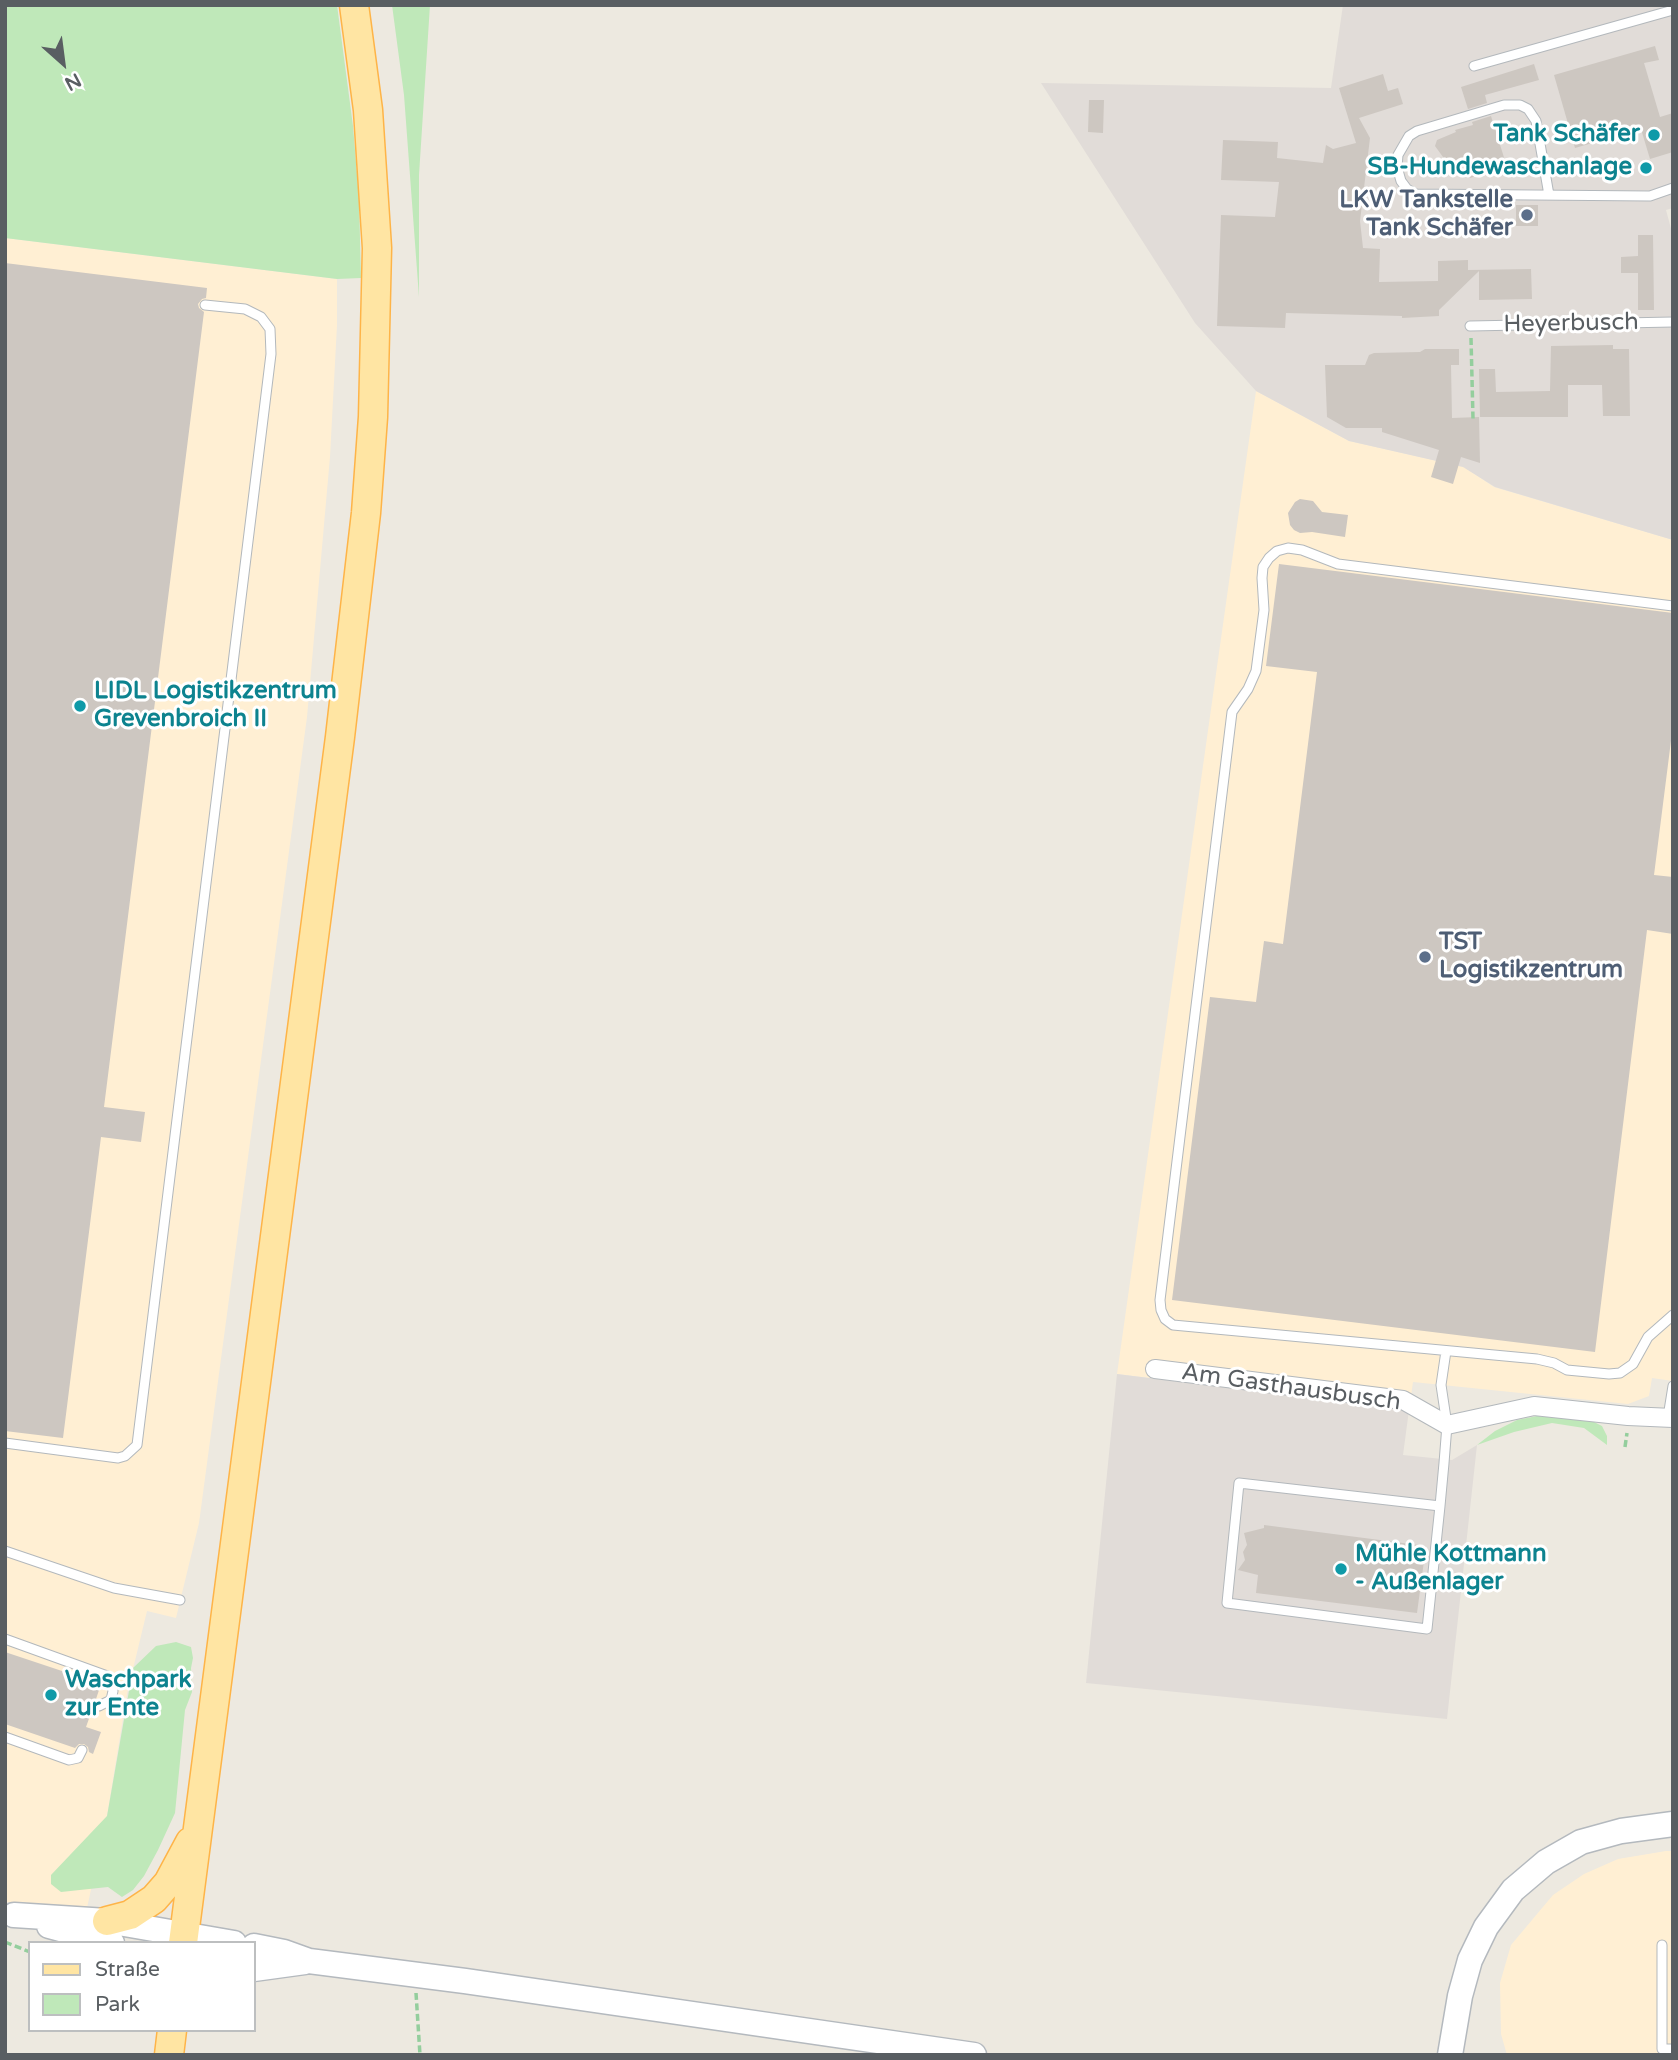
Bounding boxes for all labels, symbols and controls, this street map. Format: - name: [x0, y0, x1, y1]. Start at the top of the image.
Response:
- north arrow: [28, 28, 98, 98]
- text: N: [61, 68, 85, 95]
- place label: Tank Schäfer: [1493, 121, 1640, 149]
- marker: Tank Schäfer: [1646, 127, 1662, 143]
- place label: SB-Hundewaschanlage: [1368, 154, 1632, 182]
- marker: SB-Hundewaschanlage: [1638, 160, 1654, 176]
- place label: LKW Tankstelle Tank Schäfer: [1339, 187, 1513, 243]
- marker: LKW Tankstelle Tank Schäfer: [1519, 207, 1535, 223]
- street label: Heyerbusch: [1503, 308, 1639, 340]
- place label: LIDL Logistikzentrum Grevenbroich II: [94, 678, 337, 734]
- marker: LIDL Logistikzentrum Grevenbroich II: [72, 698, 88, 714]
- place label: TST Logistikzentrum: [1439, 929, 1623, 985]
- marker: TST Logistikzentrum: [1417, 949, 1433, 965]
- street label: Am Gasthausbusch: [1180, 1358, 1402, 1418]
- place label: Mühle Kottmann - Außenlager: [1355, 1541, 1547, 1597]
- marker: Mühle Kottmann - Außenlager: [1333, 1561, 1349, 1577]
- place label: Waschpark zur Ente: [65, 1667, 192, 1723]
- marker: Waschpark zur Ente: [43, 1687, 59, 1703]
- legend: [28, 1941, 256, 2032]
- text: Straße: [95, 1957, 160, 1982]
- text: Park: [95, 1992, 140, 2017]

